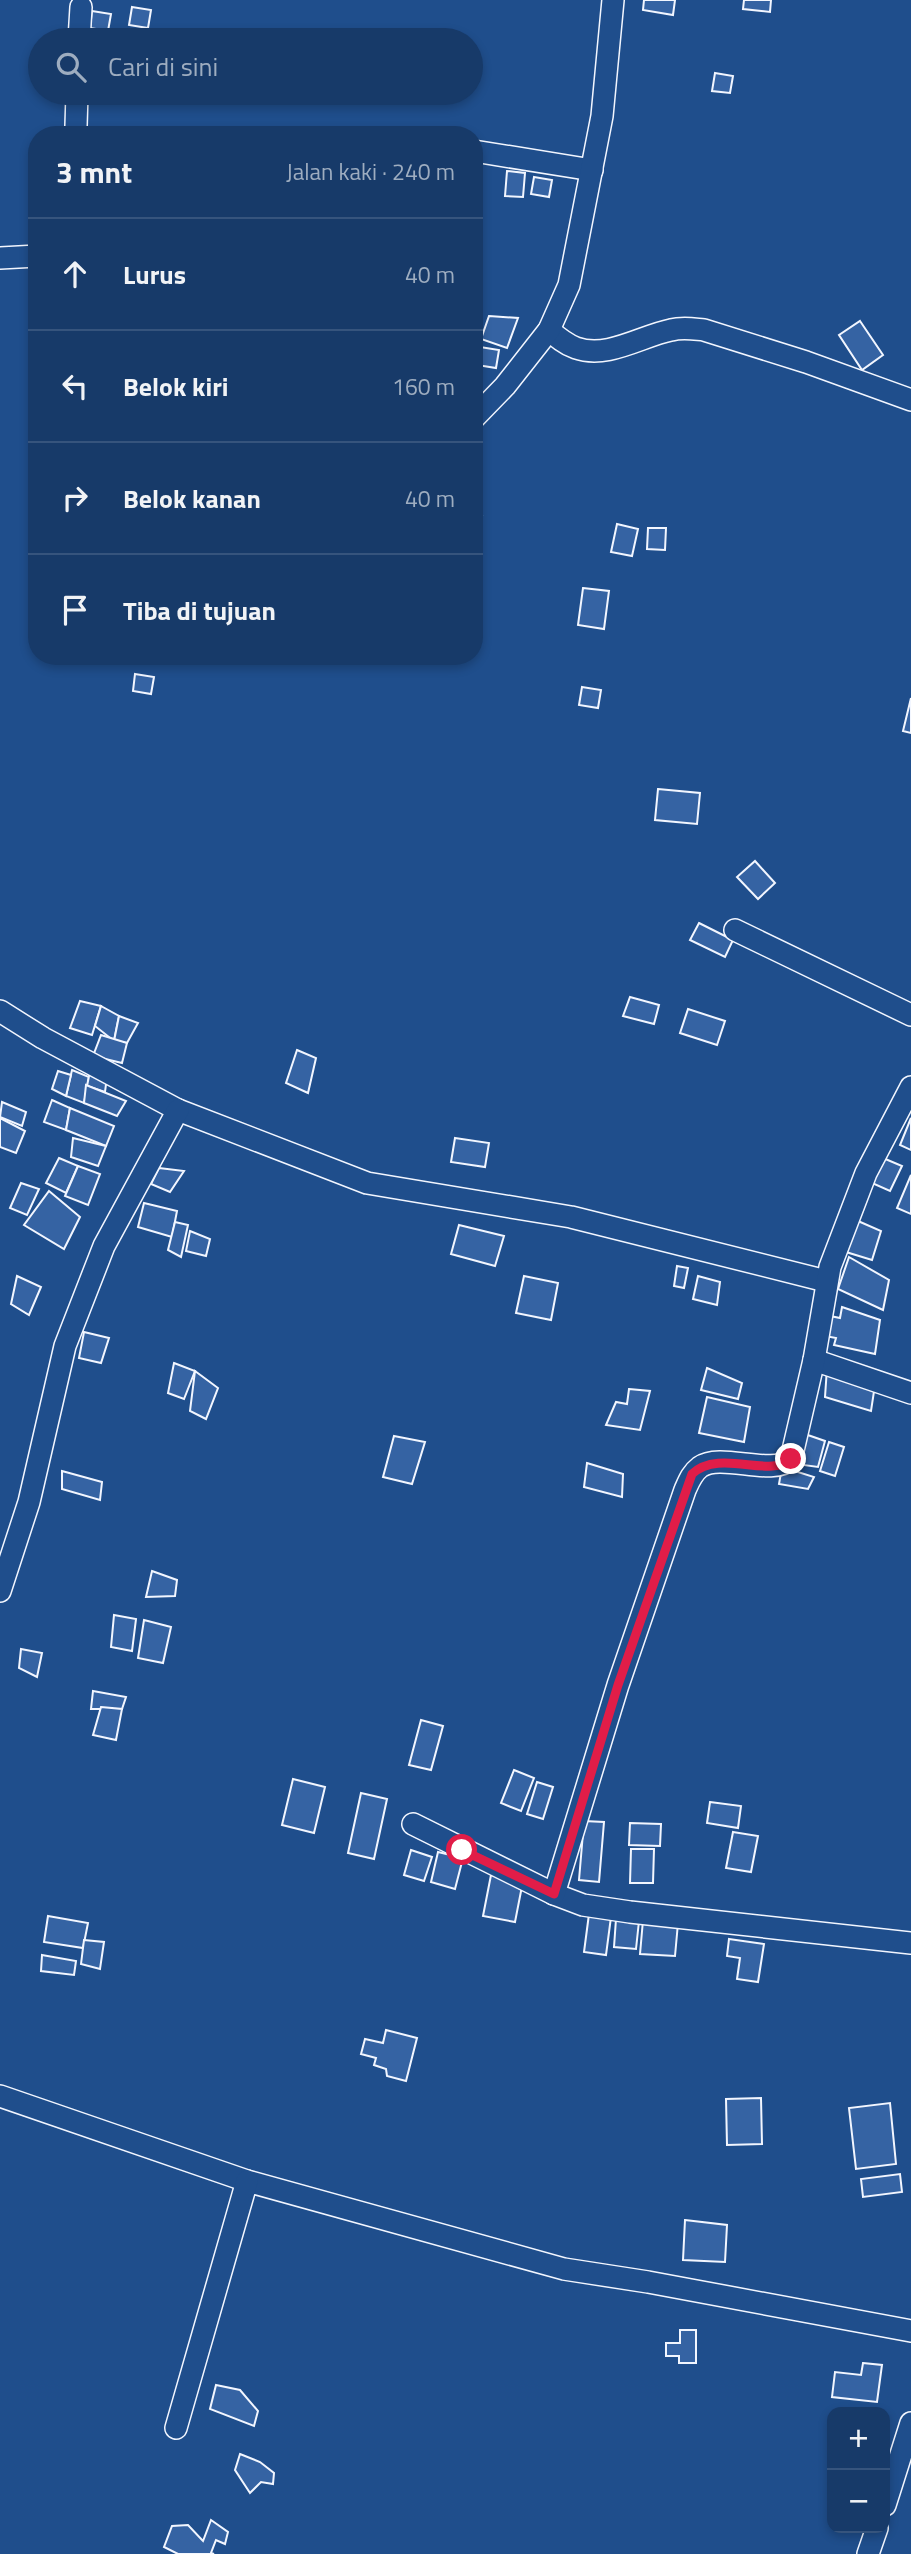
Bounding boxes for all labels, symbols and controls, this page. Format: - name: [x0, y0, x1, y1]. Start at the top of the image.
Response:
- search box: [28, 28, 483, 105]
- text: Cari di sini: [108, 47, 218, 86]
- icon: search: [52, 48, 90, 86]
- text: 3 mnt: [56, 149, 132, 195]
- text: Jalan kaki · 240 m: [286, 154, 455, 189]
- icon: ahead: [56, 255, 94, 293]
- text: Lurus: [123, 255, 186, 294]
- text: 40 m: [405, 257, 455, 292]
- icon: left: [56, 367, 94, 405]
- text: Belok kiri: [123, 367, 229, 406]
- text: 160 m: [392, 369, 455, 404]
- icon: right: [56, 479, 94, 517]
- text: Belok kanan: [123, 479, 261, 518]
- text: 40 m: [405, 481, 455, 516]
- icon: arrive: [56, 591, 94, 629]
- text: Tiba di tujuan: [123, 591, 276, 630]
- route end: [775, 1443, 806, 1474]
- route start: [446, 1834, 477, 1865]
- map controls: [827, 2407, 890, 2533]
- button: +: [827, 2407, 890, 2470]
- button: −: [827, 2470, 890, 2533]

